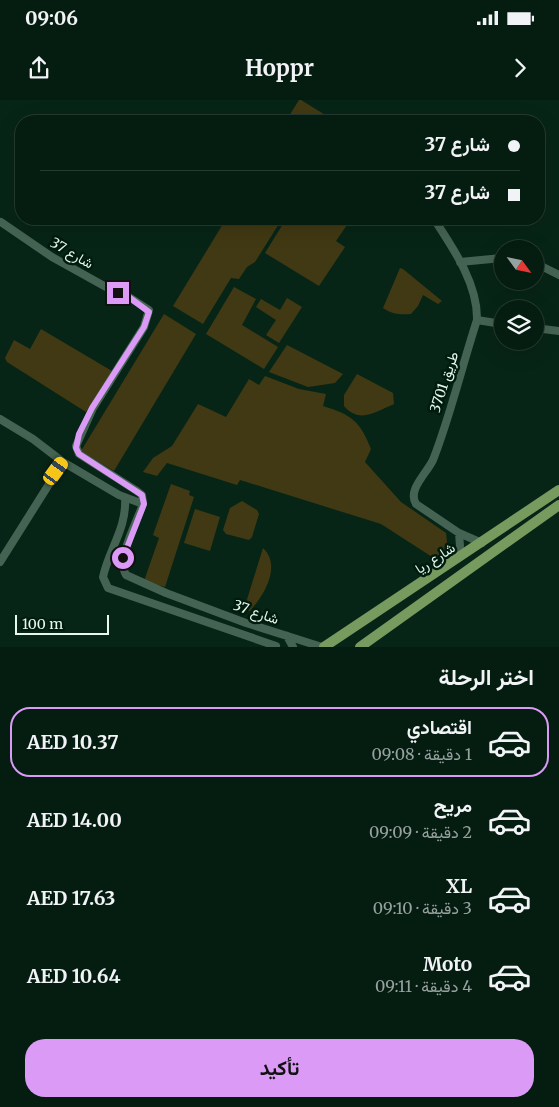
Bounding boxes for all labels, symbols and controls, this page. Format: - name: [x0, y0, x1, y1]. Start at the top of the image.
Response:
- text: 09:06: [25, 6, 78, 30]
- icon: share: [25, 54, 53, 82]
- text: Hoppr: [245, 54, 314, 82]
- icon: forward: [506, 54, 534, 82]
- text: شارع 37: [425, 132, 490, 156]
- text: شارع 37: [425, 180, 490, 204]
- street label: شارع 37: [46, 233, 97, 274]
- north arrow: [494, 240, 544, 290]
- map controls: [494, 240, 544, 350]
- route end: [107, 282, 129, 304]
- button: layers: [494, 300, 544, 350]
- street label: طريق 3701: [426, 349, 462, 415]
- car: [41, 454, 70, 488]
- street label: شارع ريا: [412, 538, 460, 579]
- route start: [112, 547, 134, 569]
- street label: شارع 37: [230, 596, 281, 630]
- scale bar: [15, 612, 109, 635]
- text: 100 m: [22, 615, 63, 633]
- text: اختر الرحلة: [439, 663, 534, 691]
- text: اقتصادي: [407, 715, 472, 739]
- icon: car: [487, 720, 532, 765]
- text: AED 10.37: [27, 730, 119, 754]
- text: 1 دقيقة · 09:08: [371, 744, 472, 764]
- text: مريح: [434, 793, 472, 817]
- icon: car: [487, 798, 532, 843]
- text: AED 14.00: [27, 808, 122, 832]
- text: 2 دقيقة · 09:09: [369, 822, 472, 842]
- text: XL: [446, 874, 472, 898]
- icon: car: [487, 876, 532, 921]
- text: AED 17.63: [27, 886, 115, 910]
- text: 3 دقيقة · 09:10: [373, 898, 472, 918]
- text: Moto: [423, 952, 472, 976]
- icon: car: [487, 954, 532, 999]
- text: AED 10.64: [27, 964, 121, 988]
- text: 4 دقيقة · 09:11: [375, 976, 472, 996]
- button: تأكيد: [25, 1039, 534, 1097]

